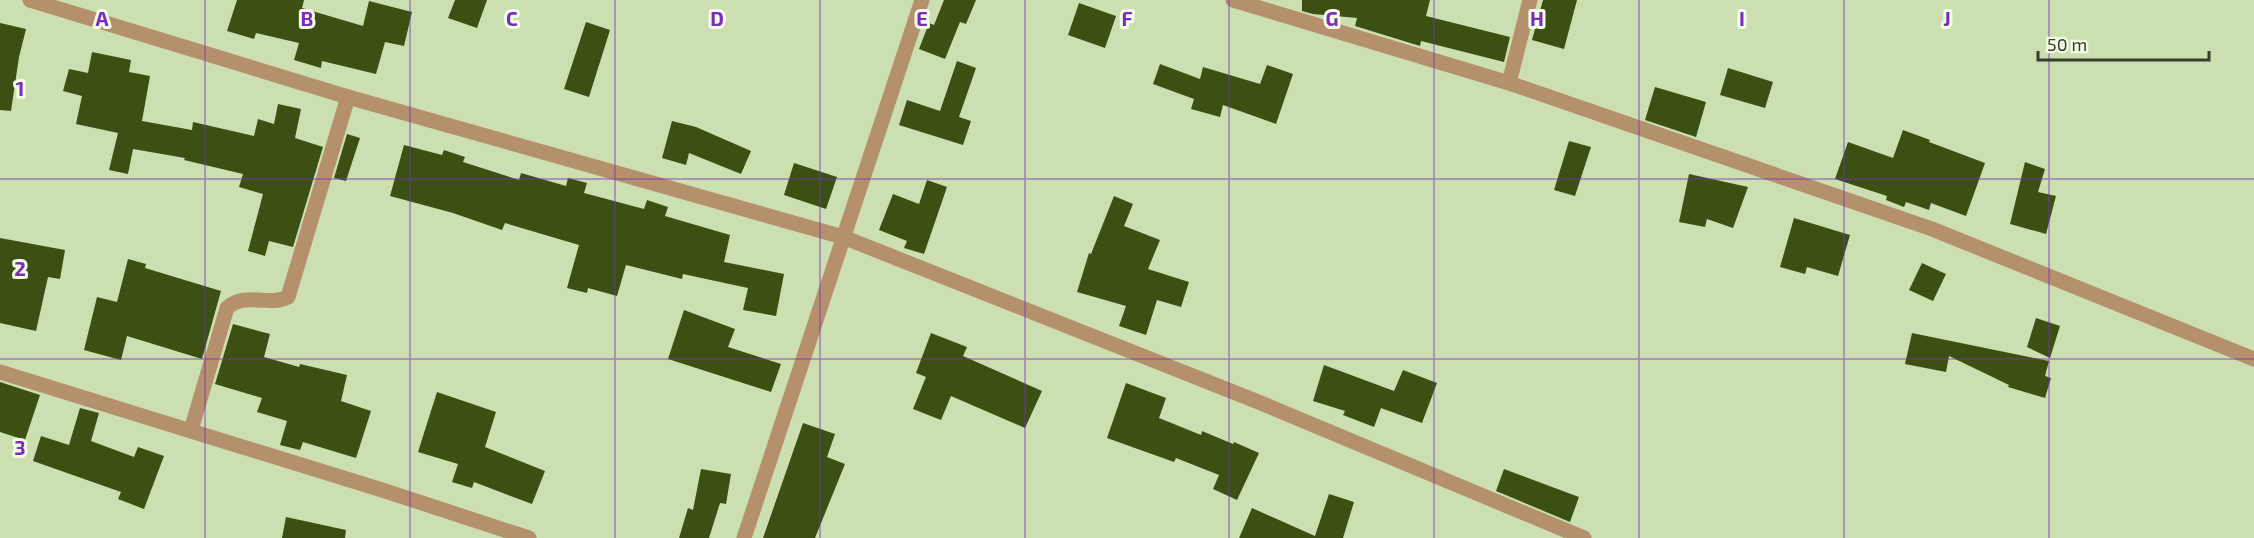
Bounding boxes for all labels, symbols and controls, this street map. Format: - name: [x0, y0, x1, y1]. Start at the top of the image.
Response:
- text: A: [95, 6, 109, 30]
- text: B: [301, 6, 313, 30]
- text: C: [506, 6, 518, 30]
- text: D: [710, 6, 724, 30]
- text: E: [916, 6, 928, 30]
- text: F: [1121, 6, 1133, 30]
- text: G: [1326, 6, 1338, 30]
- text: H: [1530, 6, 1544, 30]
- text: I: [1739, 6, 1745, 30]
- text: J: [1943, 6, 1951, 30]
- scale bar: [2038, 24, 2209, 62]
- text: 50 m: [2047, 33, 2087, 55]
- text: 1: [16, 76, 24, 100]
- text: 2: [14, 256, 26, 280]
- text: 3: [14, 435, 26, 459]

